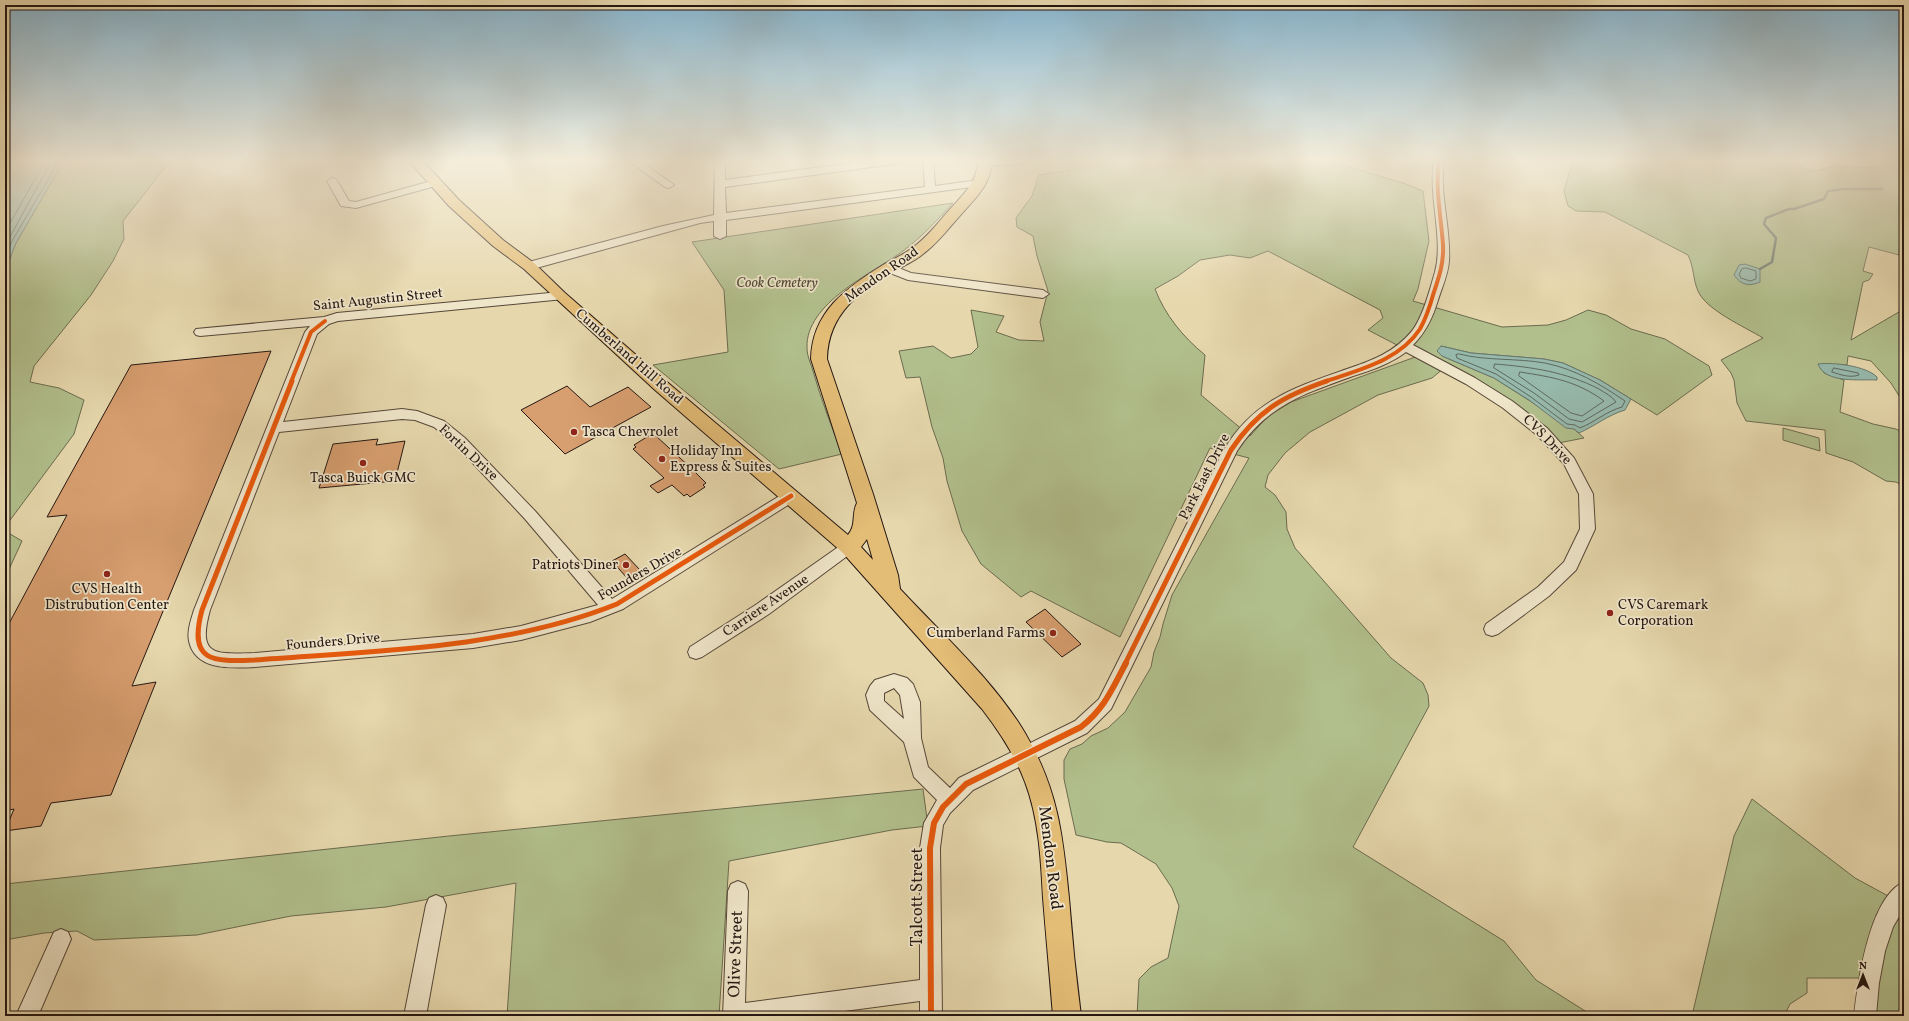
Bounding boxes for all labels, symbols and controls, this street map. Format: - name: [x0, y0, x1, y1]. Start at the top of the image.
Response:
- street label: Mendon Road: [841, 243, 923, 307]
- park label: Cook Cemetery: [736, 274, 819, 293]
- street label: Saint Augustin Street: [312, 284, 444, 316]
- street label: Cumberland Hill Road: [571, 305, 687, 409]
- street label: CVS Drive: [1518, 411, 1576, 470]
- street label: Fortin Drive: [434, 420, 502, 486]
- place label: Tasca Chevrolet: [582, 423, 679, 442]
- marker: Tasca Chevrolet: [569, 427, 579, 437]
- street label: Park East Drive: [1175, 430, 1235, 523]
- place label: Holiday Inn Express & Suites: [670, 442, 771, 477]
- marker: Holiday Inn Express & Suites: [657, 454, 667, 464]
- marker: Tasca Buick GMC: [358, 458, 368, 468]
- place label: Tasca Buick GMC: [310, 469, 416, 488]
- street label: Founders Drive: [594, 542, 686, 606]
- place label: Patriots Diner: [532, 556, 618, 575]
- marker: Patriots Diner: [621, 560, 631, 570]
- marker: CVS Health Distrubution Center: [102, 569, 112, 579]
- street label: Carriere Avenue: [719, 570, 813, 642]
- place label: CVS Health Distrubution Center: [45, 580, 169, 615]
- place label: CVS Caremark Corporation: [1618, 596, 1709, 631]
- marker: CVS Caremark Corporation: [1605, 608, 1615, 618]
- place label: Cumberland Farms: [927, 624, 1045, 643]
- street label: Founders Drive: [285, 628, 381, 656]
- marker: Cumberland Farms: [1048, 628, 1058, 638]
- street label: Mendon Road: [1032, 805, 1068, 911]
- street label: Talcott Street: [906, 848, 929, 946]
- street label: Olive Street: [723, 910, 749, 998]
- north arrow: [1843, 955, 1883, 995]
- text: N: [1859, 959, 1867, 974]

